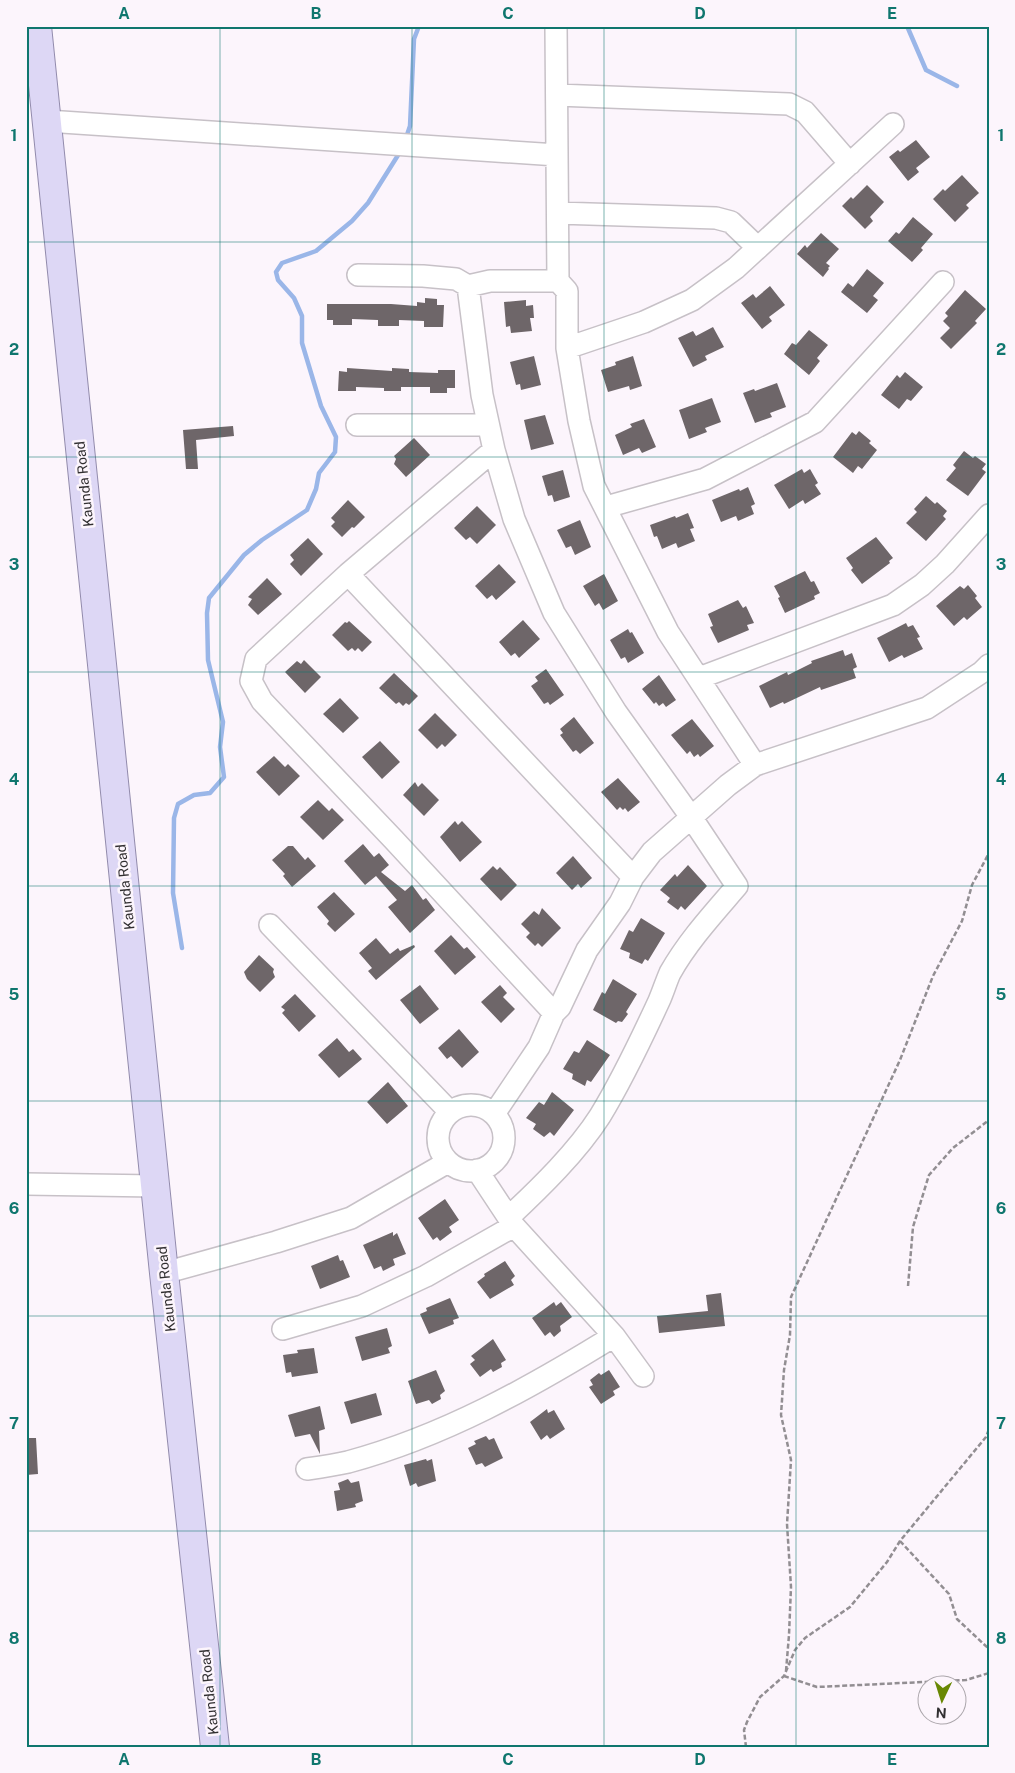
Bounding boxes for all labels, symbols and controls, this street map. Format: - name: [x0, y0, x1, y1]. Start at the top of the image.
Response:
- text: A: [118, 4, 130, 23]
- text: B: [311, 4, 322, 23]
- text: C: [502, 4, 514, 23]
- text: D: [694, 4, 706, 23]
- text: E: [887, 4, 897, 23]
- text: 1: [11, 126, 17, 145]
- text: 1: [998, 126, 1004, 145]
- text: 2: [9, 340, 19, 359]
- text: 2: [996, 340, 1006, 359]
- street label: Kaunda Road: [72, 440, 96, 528]
- text: 3: [9, 555, 19, 574]
- text: 3: [996, 555, 1006, 574]
- text: 4: [9, 770, 20, 789]
- text: 4: [996, 770, 1007, 789]
- street label: Kaunda Road: [113, 843, 137, 931]
- text: 5: [9, 985, 20, 1004]
- text: 5: [996, 985, 1007, 1004]
- text: 6: [9, 1199, 19, 1218]
- text: 6: [996, 1199, 1006, 1218]
- street label: Kaunda Road: [154, 1245, 178, 1333]
- text: 7: [9, 1414, 19, 1433]
- text: 7: [996, 1414, 1006, 1433]
- text: 8: [9, 1629, 20, 1648]
- text: 8: [996, 1629, 1007, 1648]
- street label: Kaunda Road: [197, 1648, 221, 1736]
- north arrow: [918, 1676, 968, 1726]
- text: N: [935, 1705, 947, 1721]
- text: A: [118, 1750, 130, 1769]
- text: B: [311, 1750, 322, 1769]
- text: C: [502, 1750, 514, 1769]
- text: D: [694, 1750, 706, 1769]
- text: E: [887, 1750, 897, 1769]

